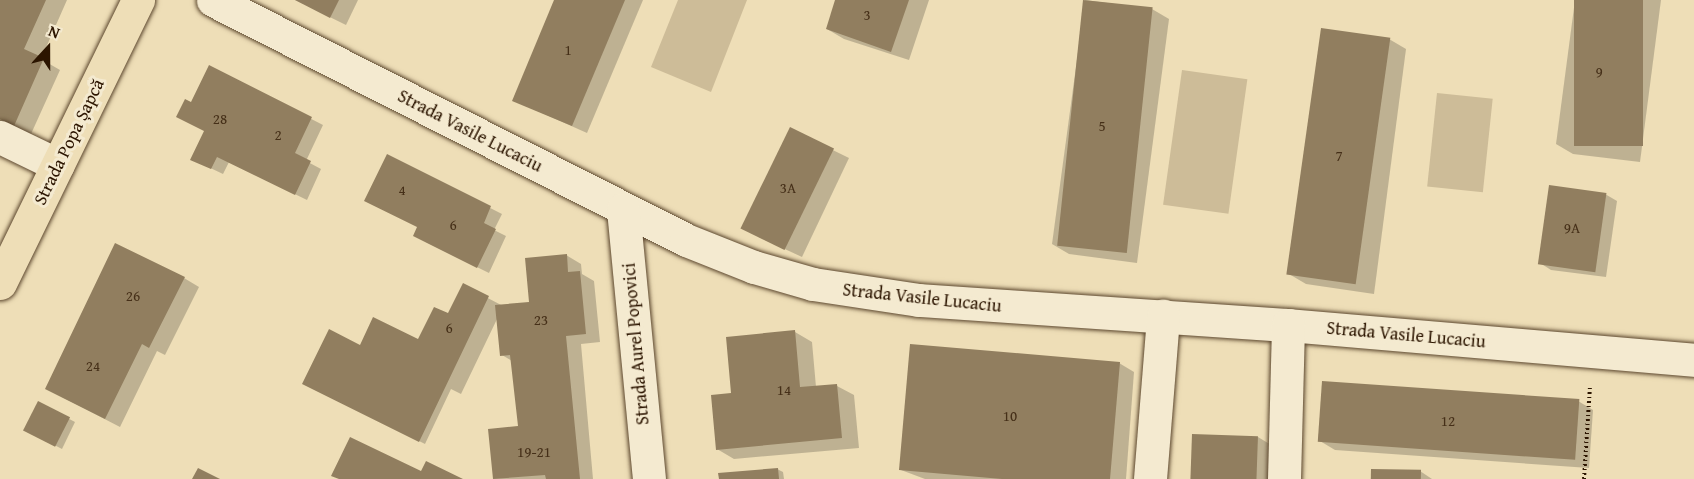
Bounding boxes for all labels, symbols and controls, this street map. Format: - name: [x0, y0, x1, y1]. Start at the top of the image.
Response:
- house number: 3: [863, 6, 871, 24]
- north arrow: [18, 18, 78, 78]
- text: N: [45, 18, 64, 44]
- house number: 1: [564, 41, 572, 59]
- house number: 9: [1595, 63, 1603, 81]
- street label: Strada Popa Șapcă: [29, 75, 109, 209]
- street label: Strada Vasile Lucaciu: [394, 85, 546, 177]
- house number: 28: [213, 110, 227, 128]
- house number: 5: [1098, 117, 1106, 135]
- house number: 2: [274, 126, 282, 144]
- house number: 7: [1335, 147, 1343, 165]
- house number: 3A: [780, 179, 796, 197]
- house number: 4: [398, 181, 406, 199]
- house number: 6: [449, 216, 457, 234]
- house number: 9A: [1564, 219, 1580, 237]
- street label: Strada Aurel Popovici: [618, 262, 654, 426]
- street label: Strada Vasile Lucaciu: [841, 279, 1003, 317]
- house number: 26: [126, 287, 140, 305]
- house number: 23: [534, 311, 548, 329]
- street label: Strada Vasile Lucaciu: [1326, 317, 1486, 353]
- house number: 6: [445, 319, 453, 337]
- house number: 24: [86, 357, 100, 375]
- house number: 14: [777, 381, 791, 399]
- house number: 10: [1003, 407, 1017, 425]
- house number: 12: [1441, 412, 1455, 430]
- house number: 19-21: [517, 443, 551, 461]

